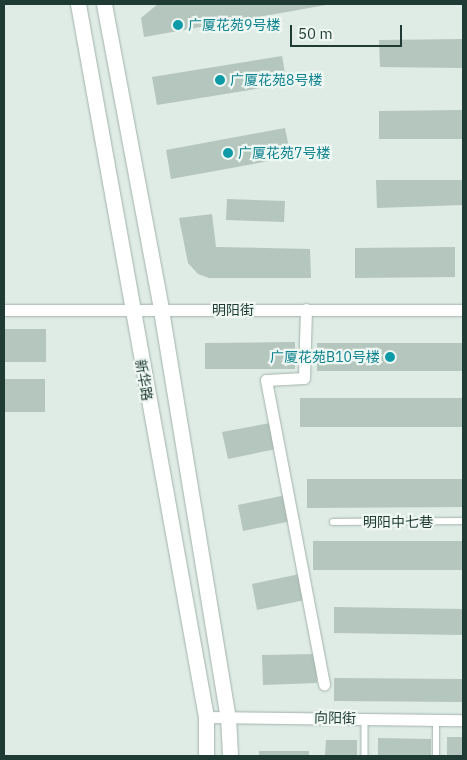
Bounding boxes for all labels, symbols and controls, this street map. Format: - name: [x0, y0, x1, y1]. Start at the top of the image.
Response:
- scale bar: [292, 15, 404, 47]
- place label: 广厦花苑9号楼: [188, 17, 280, 33]
- marker: 广厦花苑9号楼: [172, 19, 184, 31]
- text: 50 m: [298, 24, 333, 43]
- place label: 广厦花苑8号楼: [230, 72, 322, 88]
- marker: 广厦花苑8号楼: [214, 74, 226, 86]
- place label: 广厦花苑7号楼: [238, 145, 330, 161]
- marker: 广厦花苑7号楼: [222, 147, 234, 159]
- street label: 明阳街: [212, 302, 254, 318]
- place label: 广厦花苑B10号楼: [270, 349, 380, 365]
- marker: 广厦花苑B10号楼: [384, 351, 396, 363]
- street label: 新华路: [132, 358, 156, 402]
- street label: 明阳中七巷: [363, 514, 433, 530]
- street label: 向阳街: [314, 709, 356, 727]

